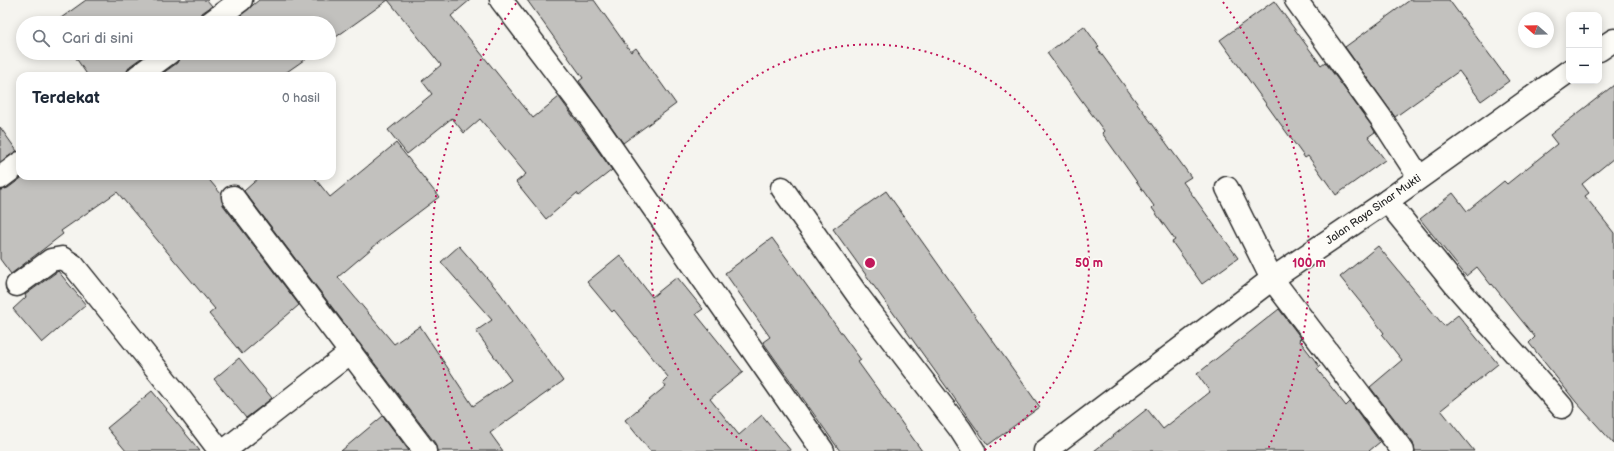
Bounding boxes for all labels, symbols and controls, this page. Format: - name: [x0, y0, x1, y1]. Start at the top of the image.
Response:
- north arrow: [1518, 12, 1554, 48]
- map controls: [1566, 12, 1602, 84]
- button: +: [1566, 12, 1602, 48]
- search box: [16, 16, 336, 60]
- icon: search: [30, 27, 52, 49]
- text: Cari di sini: [62, 29, 133, 48]
- button: −: [1566, 48, 1602, 84]
- text: Terdekat: [32, 88, 100, 108]
- text: 0 hasil: [282, 90, 320, 106]
- street label: Jalan Raya Sinar Mukti: [1323, 172, 1423, 247]
- centre of rings: [863, 256, 877, 270]
- text: 50 m: [1075, 256, 1103, 271]
- text: 100 m: [1292, 256, 1326, 271]

